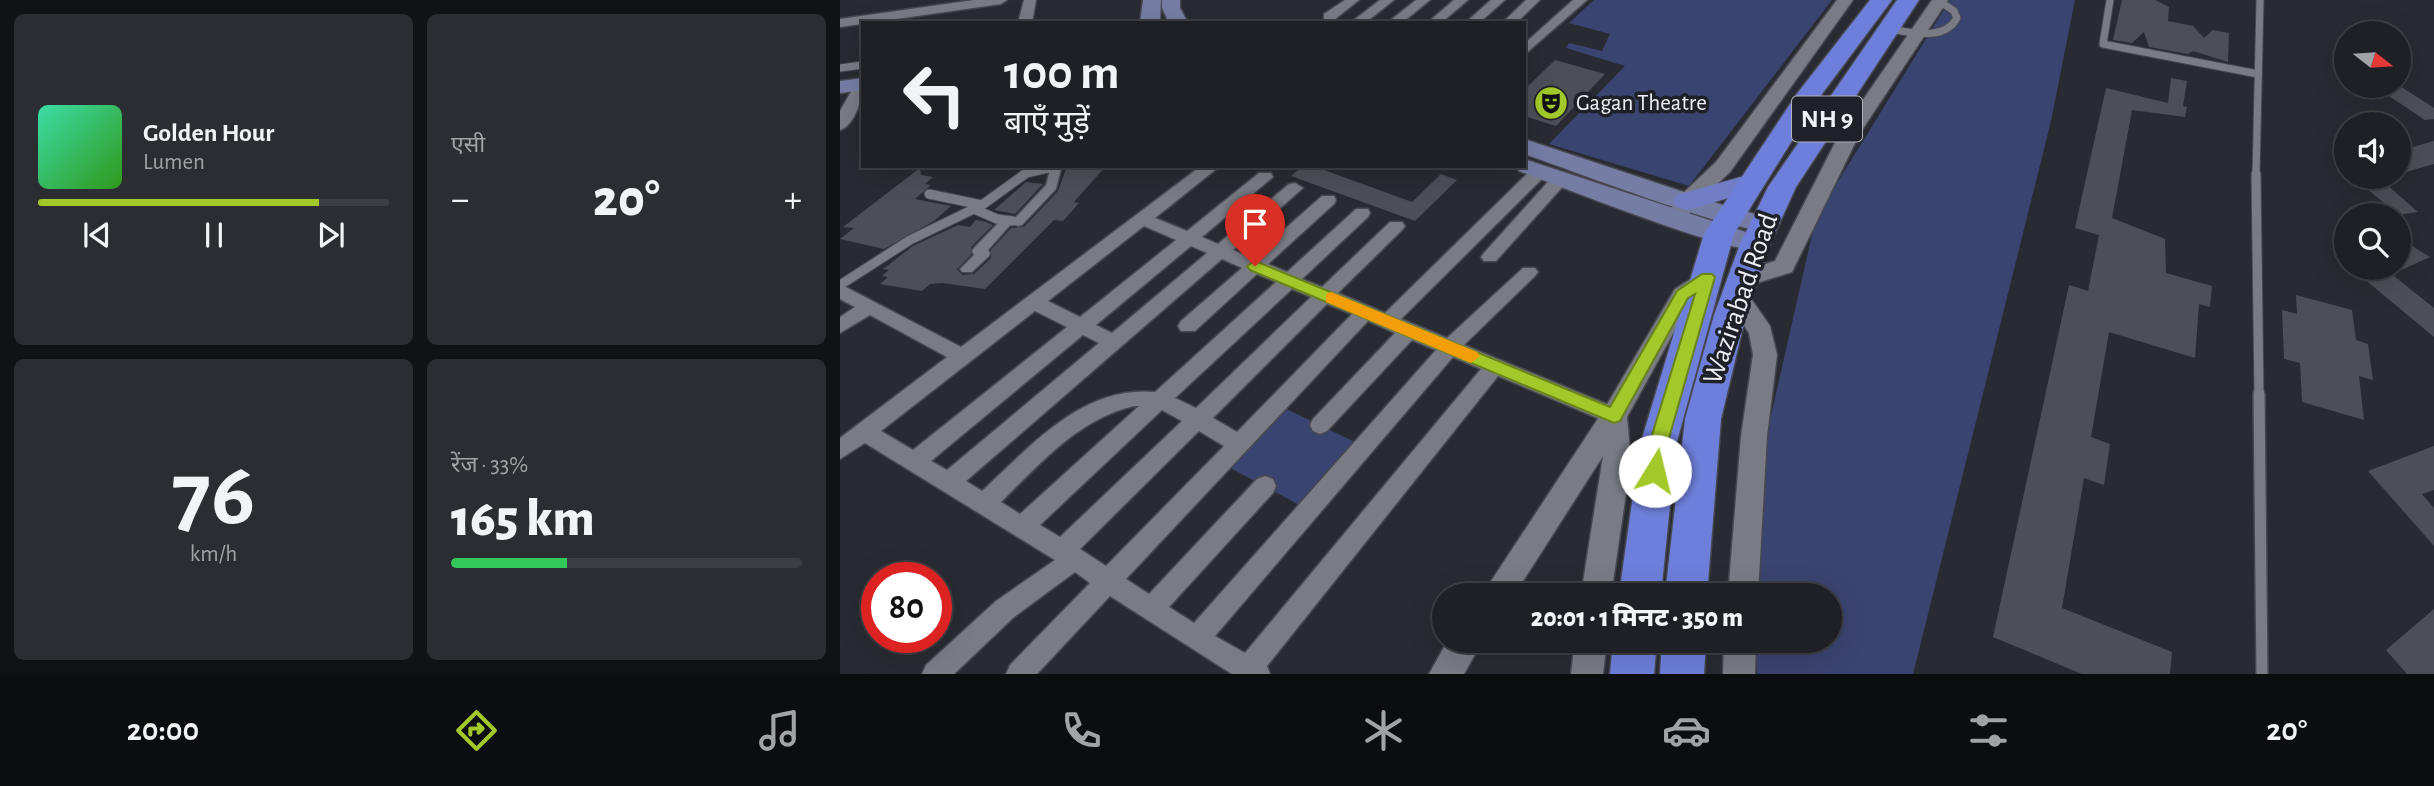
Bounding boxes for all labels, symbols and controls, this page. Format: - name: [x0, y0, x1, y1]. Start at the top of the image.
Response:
- north arrow: [2334, 21, 2412, 98]
- map controls: [2334, 21, 2411, 280]
- icon: left: [889, 49, 980, 140]
- text: 100 m: [1004, 49, 1120, 98]
- theatre icon: Gagan Theatre: [1532, 84, 1570, 122]
- place label: Gagan Theatre: [1576, 92, 1707, 115]
- road number: NH 9: [1792, 96, 1862, 142]
- text: बाएँ मुड़ें: [1004, 107, 1090, 139]
- button: sound: [2334, 112, 2411, 189]
- text: Golden Hour: [143, 120, 274, 146]
- text: एसी: [451, 134, 485, 157]
- text: Lumen: [143, 151, 205, 174]
- text: 20°: [593, 173, 660, 225]
- text: −: [451, 181, 469, 219]
- text: +: [784, 181, 802, 219]
- pin: [1225, 194, 1285, 266]
- button: search: [2334, 203, 2411, 280]
- icon: arrive: [1236, 205, 1274, 243]
- street label: Wazirabad Road: [1699, 210, 1783, 388]
- icon: previous: [78, 216, 116, 254]
- icon: pause: [195, 216, 233, 254]
- icon: next: [312, 216, 350, 254]
- position arrow: [1618, 434, 1692, 508]
- text: 76: [172, 450, 255, 541]
- text: रेंज · 33%: [451, 454, 528, 477]
- text: 165 km: [451, 493, 595, 545]
- text: km/h: [190, 543, 237, 566]
- speed limit sign: 80: [861, 562, 952, 653]
- text: 20:01 · 1 मिनट · 350 m: [1531, 605, 1743, 631]
- icon: directions: [452, 706, 501, 755]
- icon: music: [755, 706, 804, 755]
- icon: phone: [1057, 706, 1106, 755]
- icon: climate: [1359, 706, 1408, 755]
- icon: car: [1662, 706, 1711, 755]
- icon: filters: [1964, 706, 2013, 755]
- text: 20:00: [127, 714, 199, 746]
- text: 20°: [2266, 714, 2307, 746]

